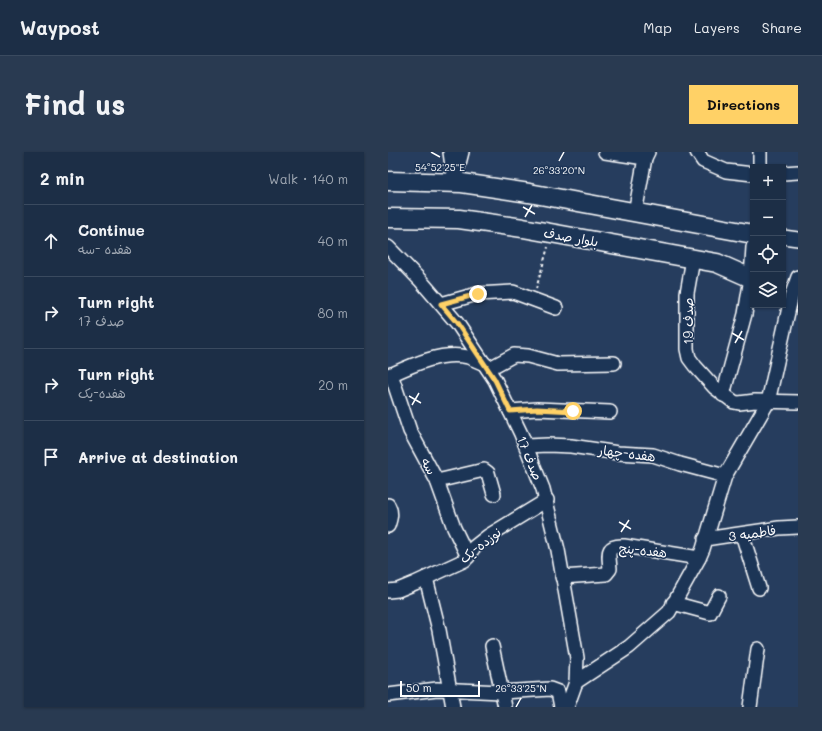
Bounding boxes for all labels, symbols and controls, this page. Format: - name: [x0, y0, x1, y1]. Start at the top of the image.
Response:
- text: Waypost: [20, 15, 100, 40]
- text: Map: [643, 18, 672, 37]
- text: Layers: [694, 18, 740, 37]
- text: Share: [762, 18, 802, 37]
- button: Directions: [689, 85, 798, 124]
- text: Find us: [24, 86, 125, 122]
- text: 54°52'25"E: [415, 160, 465, 174]
- text: 26°33'20"N: [533, 163, 585, 177]
- map controls: [750, 164, 786, 308]
- button: +: [750, 164, 786, 200]
- text: 2 min: [40, 167, 85, 189]
- text: Walk · 140 m: [268, 170, 348, 187]
- button: −: [750, 200, 786, 236]
- text: Continue: [78, 220, 145, 240]
- street label: بلوار صدف: [542, 223, 600, 251]
- icon: ahead: [40, 230, 62, 252]
- text: 40 m: [318, 232, 348, 249]
- button: locate: [750, 236, 786, 272]
- text: هفده -سه: [78, 240, 132, 257]
- button: layers: [750, 272, 786, 308]
- route end: [469, 285, 487, 303]
- text: Turn right: [78, 292, 155, 312]
- street label: صدف 19: [679, 298, 696, 344]
- icon: right: [40, 302, 62, 324]
- text: 80 m: [318, 304, 348, 321]
- text: صدف 17: [78, 312, 124, 329]
- text: Turn right: [78, 364, 155, 384]
- icon: right: [40, 374, 62, 396]
- text: 20 m: [318, 376, 348, 393]
- text: هفده-یک: [78, 384, 126, 401]
- route start: [564, 402, 582, 420]
- street label: صدف 17: [514, 433, 547, 483]
- street label: هفده-چهار: [596, 440, 657, 465]
- icon: arrive: [40, 446, 62, 468]
- text: Arrive at destination: [78, 447, 238, 467]
- street label: سه: [418, 454, 441, 477]
- street label: فاطمیه 3: [727, 521, 777, 545]
- street label: نوزده-یک: [455, 523, 505, 567]
- street label: هفده-پنج: [618, 539, 668, 562]
- scale bar: [400, 679, 480, 698]
- text: 50 m: [406, 680, 432, 695]
- text: 26°33'25"N: [495, 681, 547, 695]

